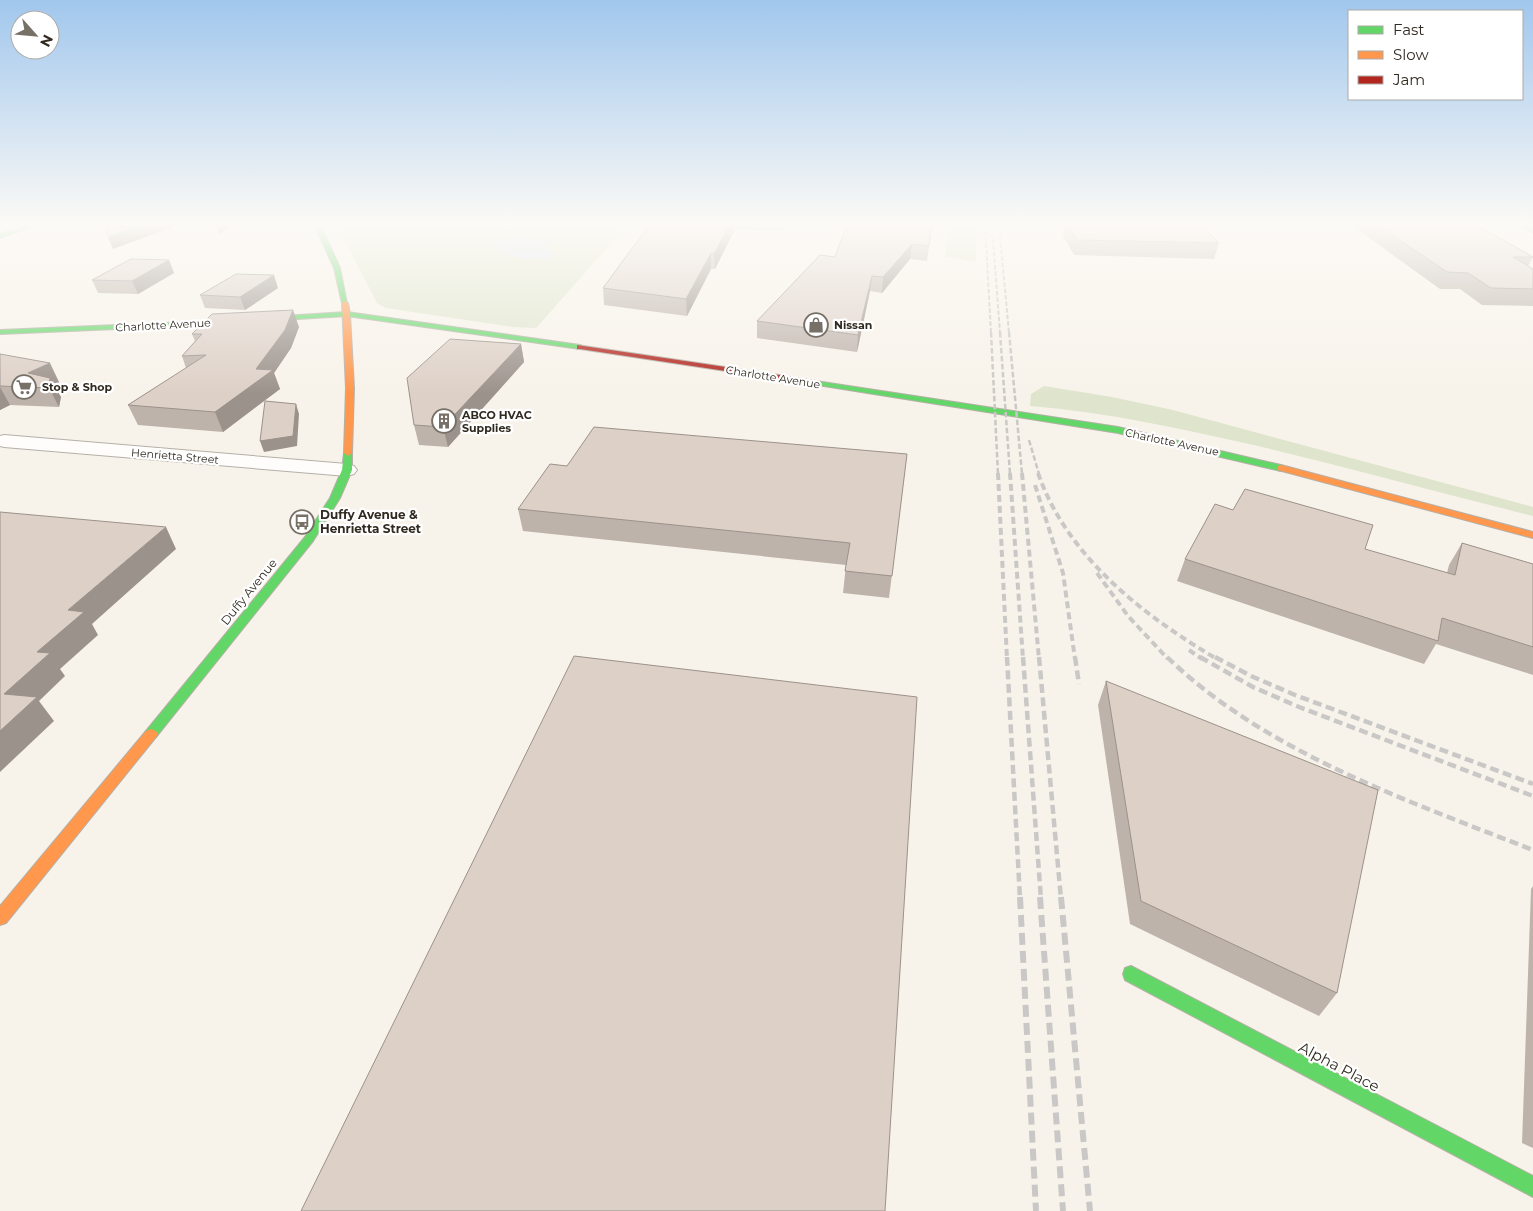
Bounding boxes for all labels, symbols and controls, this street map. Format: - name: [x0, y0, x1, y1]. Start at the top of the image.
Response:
- north arrow: [10, 10, 60, 60]
- legend: [1348, 10, 1523, 100]
- text: Fast: [1393, 20, 1424, 39]
- text: N: [36, 32, 57, 50]
- text: Slow: [1393, 45, 1429, 64]
- text: Jam: [1392, 70, 1425, 89]
- shop icon: Nissan: [803, 312, 829, 338]
- street label: Charlotte Avenue: [115, 315, 211, 334]
- place label: Nissan: [834, 318, 872, 332]
- street label: Charlotte Avenue: [725, 363, 822, 391]
- supermarket icon: Stop & Shop: [11, 374, 37, 400]
- place label: Stop & Shop: [42, 380, 113, 394]
- building icon: ABCO HVAC Supplies: [431, 408, 457, 434]
- place label: ABCO HVAC Supplies: [461, 408, 532, 435]
- street label: Charlotte Avenue: [1124, 425, 1221, 459]
- street label: Henrietta Street: [130, 445, 220, 467]
- place label: Duffy Avenue & Henrietta Street: [320, 507, 422, 536]
- bus stop icon: Duffy Avenue & Henrietta Street: [289, 509, 315, 535]
- street label: Duffy Avenue: [217, 555, 280, 628]
- street label: Alpha Place: [1296, 1037, 1383, 1096]

